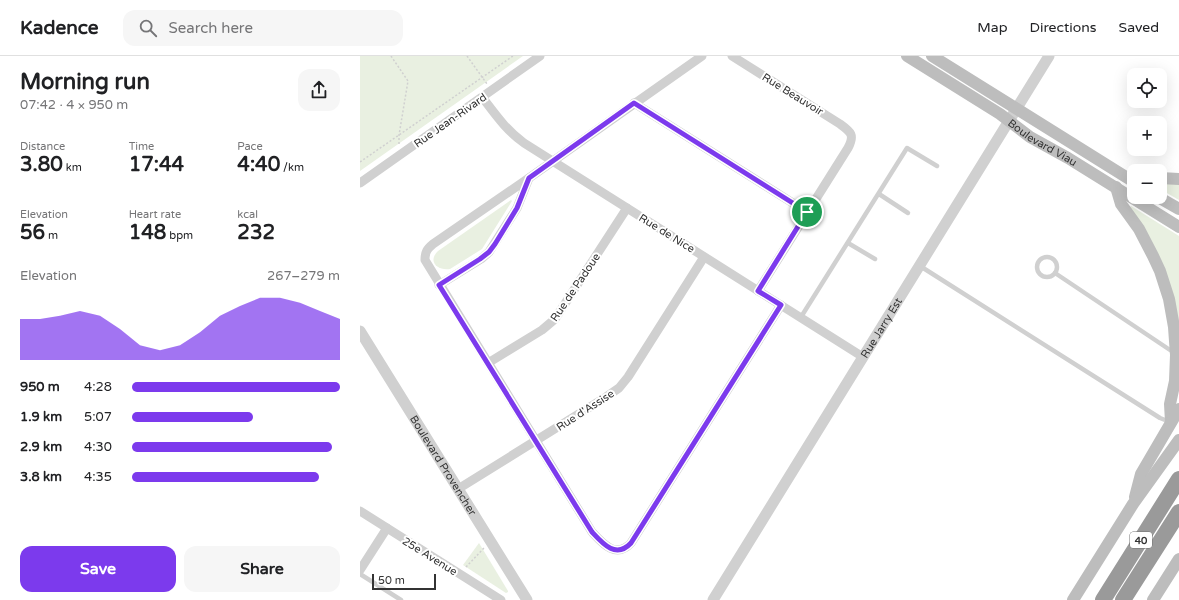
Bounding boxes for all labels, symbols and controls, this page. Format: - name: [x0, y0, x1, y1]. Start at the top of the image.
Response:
- search box: [123, 10, 403, 46]
- text: Kadence: [20, 17, 99, 39]
- icon: search: [137, 17, 159, 39]
- text: Search here: [169, 19, 253, 37]
- text: Map: [977, 19, 1008, 36]
- text: Directions: [1030, 19, 1097, 36]
- text: Saved: [1119, 19, 1159, 36]
- map controls: [1127, 68, 1167, 204]
- button: locate: [1127, 68, 1167, 108]
- text: Morning run: [20, 69, 150, 95]
- button: share: [298, 69, 340, 111]
- street label: Rue Beauvoir: [760, 70, 826, 119]
- street label: Rue Jean-Rivard: [411, 90, 489, 150]
- text: 07:42 · 4 × 950 m: [20, 97, 128, 113]
- button: +: [1127, 116, 1167, 156]
- street label: Boulevard Viau: [1005, 117, 1079, 169]
- text: Distance: [20, 140, 65, 153]
- text: Time: [129, 140, 154, 153]
- text: Pace: [237, 140, 263, 153]
- text: 3.80: [20, 153, 63, 177]
- text: 17:44: [129, 153, 184, 177]
- text: 4:40: [237, 153, 280, 177]
- text: km: [63, 161, 82, 174]
- text: /km: [280, 161, 304, 174]
- button: −: [1127, 164, 1167, 204]
- pin: [790, 195, 824, 229]
- icon: arrive: [796, 201, 818, 223]
- text: Elevation: [20, 208, 68, 221]
- text: Heart rate: [129, 208, 181, 221]
- text: kcal: [237, 208, 258, 221]
- street label: Rue de Nice: [637, 211, 697, 256]
- text: 56: [20, 221, 45, 245]
- text: 148: [129, 221, 166, 245]
- text: 232: [237, 221, 275, 245]
- text: m: [45, 229, 58, 242]
- text: bpm: [166, 229, 193, 242]
- street label: Rue de Padoue: [548, 251, 603, 324]
- text: Elevation: [20, 268, 77, 284]
- text: 267–279 m: [267, 268, 340, 284]
- street label: Rue Jarry Est: [858, 295, 905, 361]
- text: 950 m: [20, 379, 60, 395]
- text: 4:28: [84, 379, 112, 395]
- street label: Rue d'Assise: [554, 387, 616, 434]
- text: 1.9 km: [20, 409, 62, 425]
- text: 5:07: [84, 409, 112, 425]
- street label: Boulevard Provencher: [407, 413, 479, 519]
- text: 2.9 km: [20, 439, 62, 455]
- text: 4:30: [84, 439, 112, 455]
- text: 3.8 km: [20, 469, 62, 485]
- text: 4:35: [84, 469, 112, 485]
- road number: 40: [1130, 532, 1152, 548]
- street label: 25e Avenue: [400, 534, 460, 578]
- button: Save: [20, 546, 176, 592]
- button: Share: [184, 546, 340, 592]
- scale bar: [372, 572, 436, 591]
- text: 50 m: [378, 574, 405, 587]

